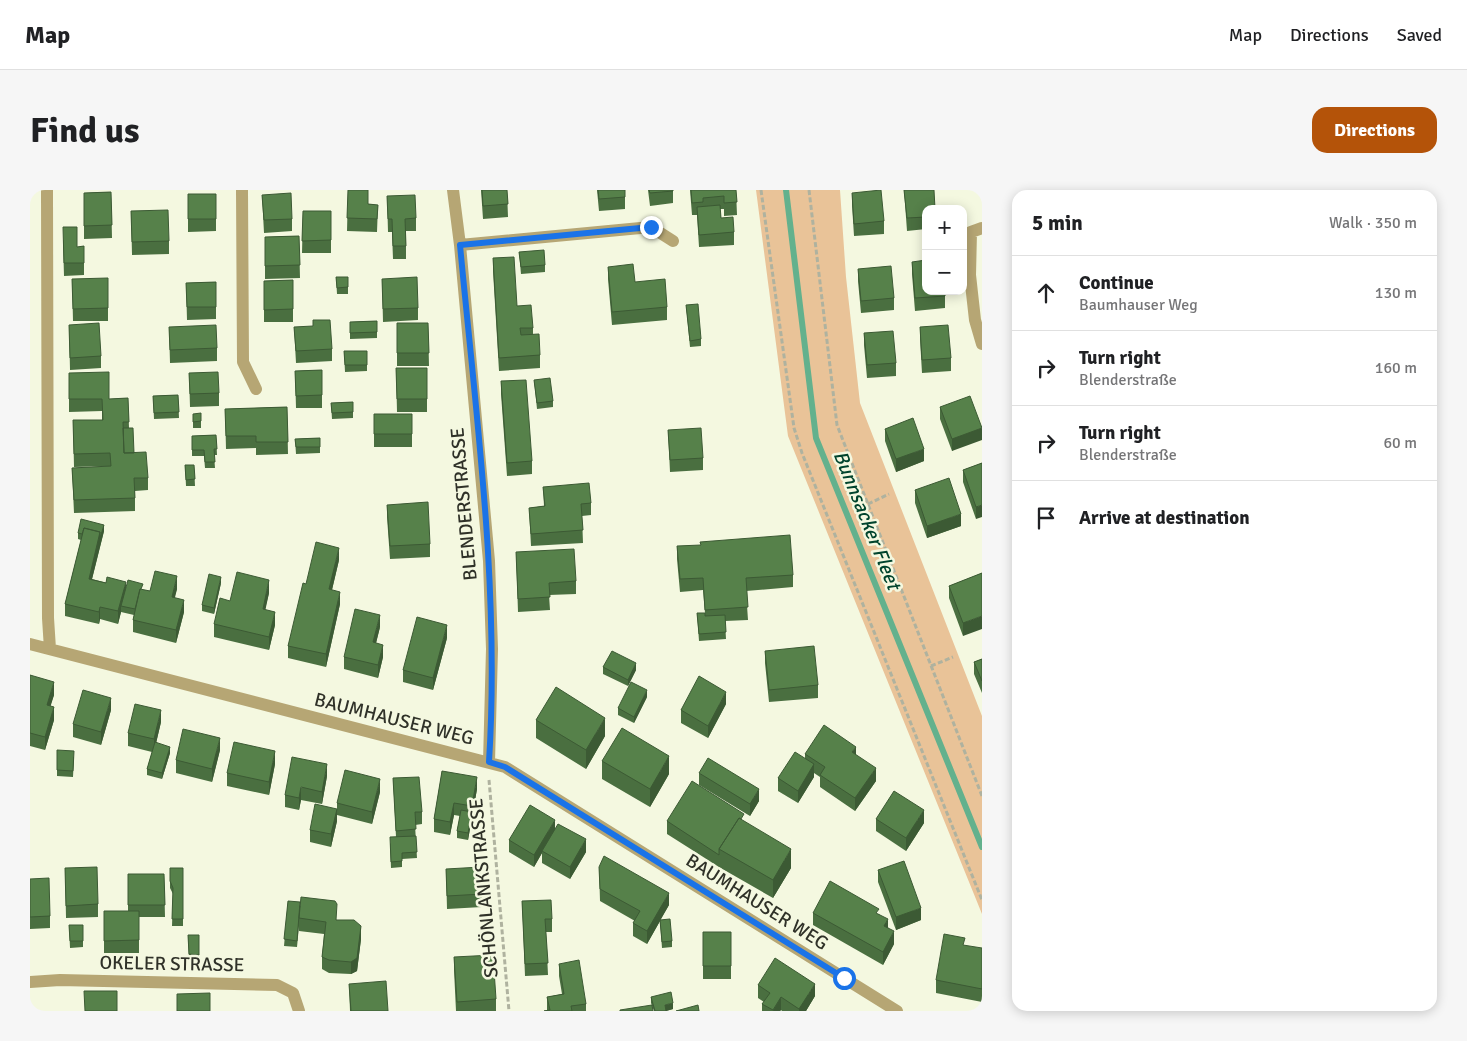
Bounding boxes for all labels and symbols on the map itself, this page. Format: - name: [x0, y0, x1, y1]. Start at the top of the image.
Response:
- route end: [640, 216, 663, 239]
- street label: BLENDERSTRASSE: [445, 426, 483, 582]
- water label: Bunnsacker Fleet: [828, 447, 907, 595]
- street label: BAUMHAUSER WEG: [312, 688, 476, 750]
- street label: SCHÖNLANKSTRASSE: [464, 797, 504, 979]
- street label: BAUMHAUSER WEG: [681, 849, 833, 955]
- street label: OKELER STRASSE: [99, 951, 245, 977]
- route start: [833, 967, 856, 990]

